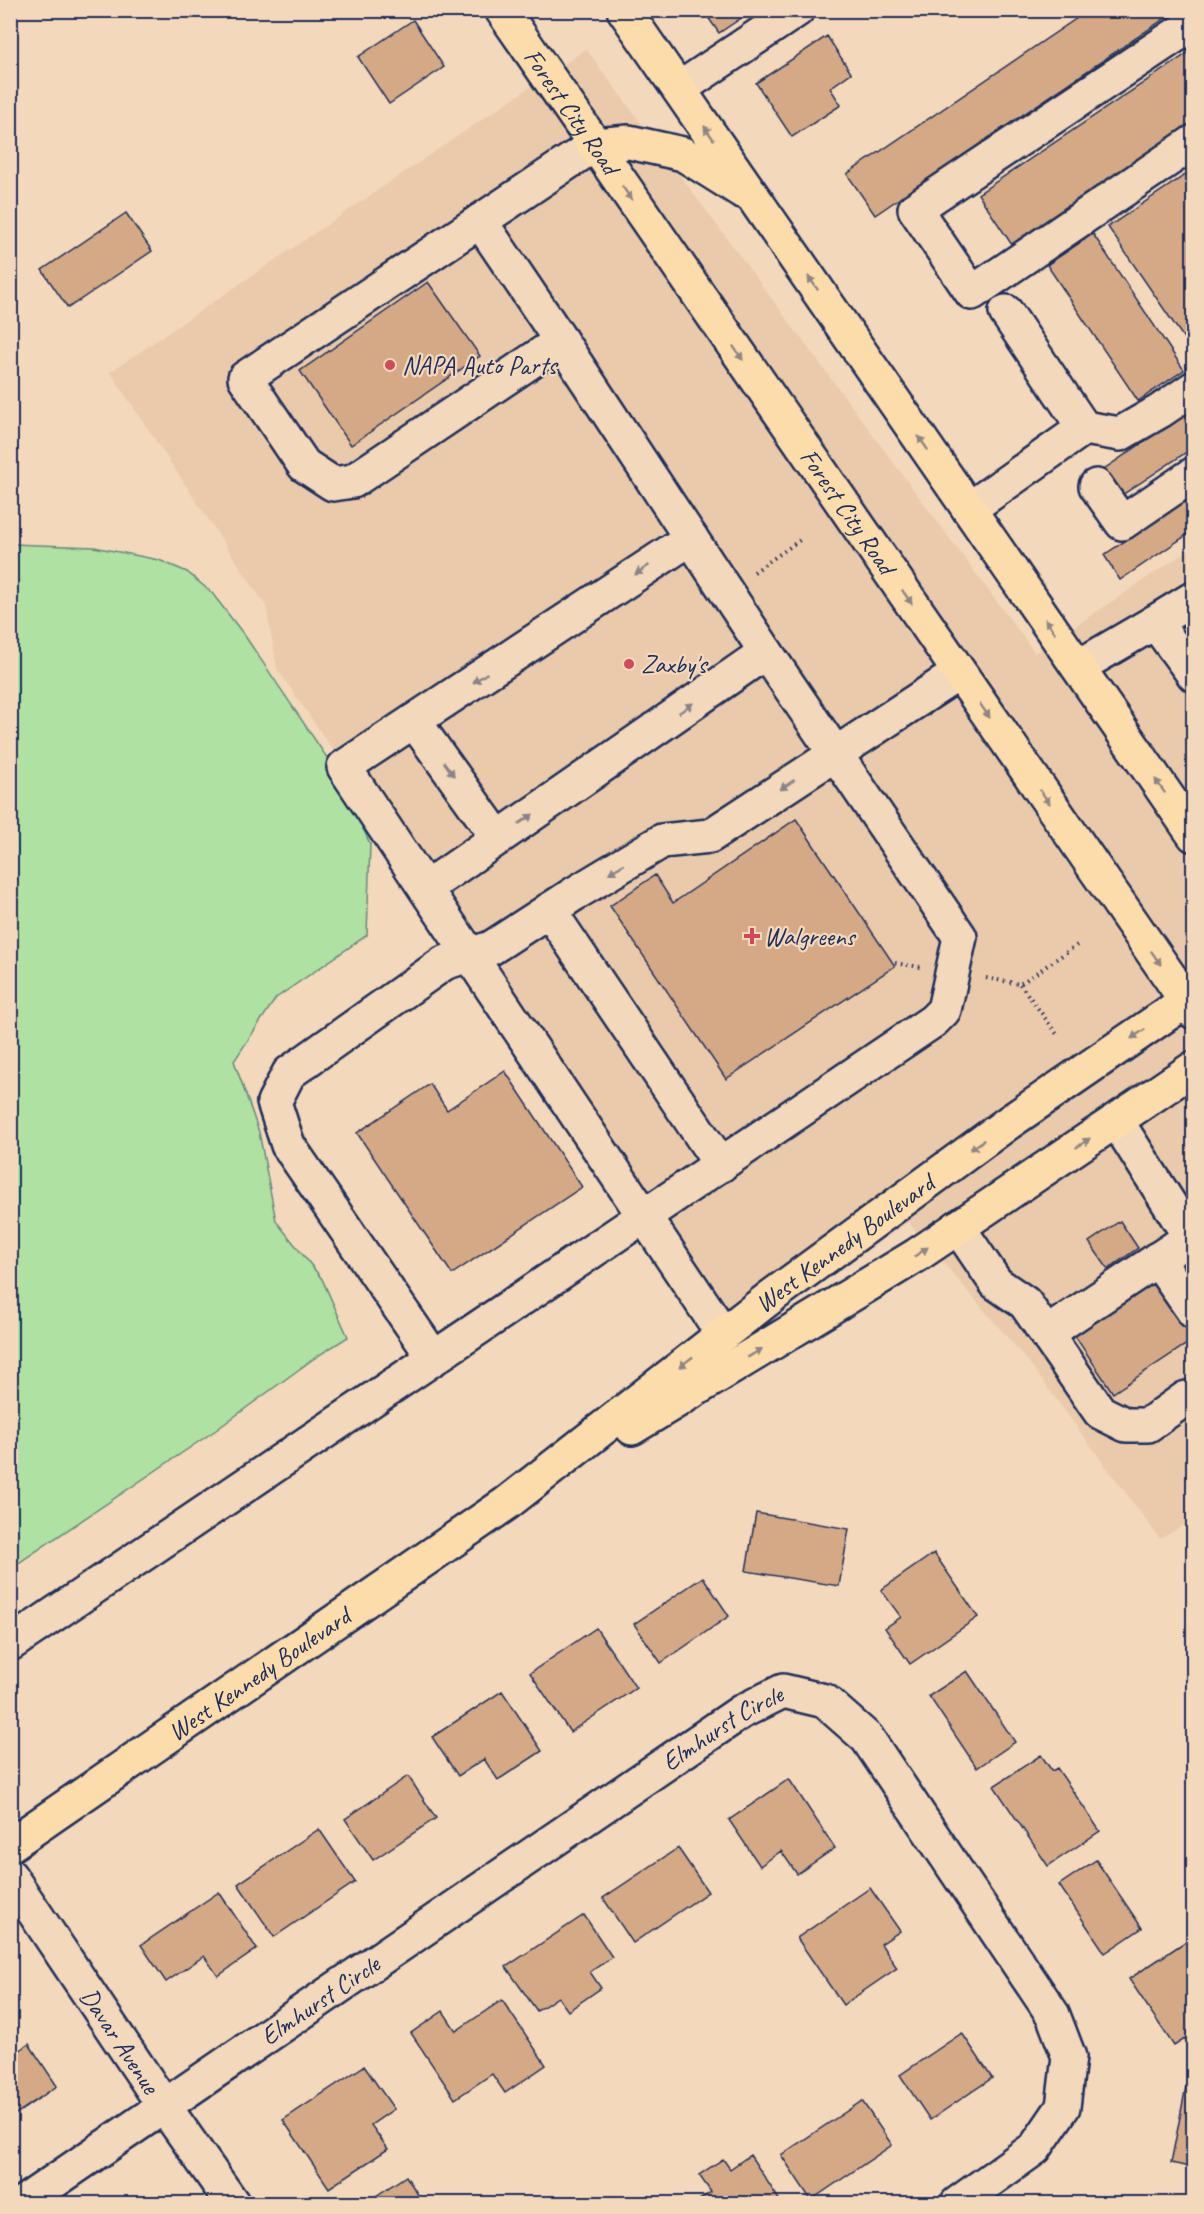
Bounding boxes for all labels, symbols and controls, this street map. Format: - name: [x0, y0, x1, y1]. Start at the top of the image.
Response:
- street label: Forest City Road: [517, 42, 629, 184]
- one-way arrow: [703, 125, 715, 141]
- one-way arrow: [621, 185, 632, 201]
- one-way arrow: [808, 275, 819, 291]
- one-way arrow: [732, 345, 744, 361]
- place label: NAPA Auto Parts: [402, 349, 559, 382]
- marker: NAPA Auto Parts: [383, 358, 397, 372]
- one-way arrow: [917, 436, 929, 452]
- street label: Forest City Road: [793, 442, 905, 584]
- one-way arrow: [634, 565, 651, 576]
- one-way arrow: [901, 589, 913, 605]
- one-way arrow: [1044, 618, 1055, 634]
- place label: Zaxby's: [641, 648, 709, 681]
- marker: Zaxby's: [622, 657, 636, 671]
- one-way arrow: [472, 672, 488, 683]
- one-way arrow: [678, 703, 694, 714]
- one-way arrow: [979, 703, 990, 719]
- one-way arrow: [442, 761, 454, 776]
- one-way arrow: [779, 779, 795, 790]
- one-way arrow: [1154, 779, 1166, 795]
- one-way arrow: [1039, 789, 1051, 805]
- one-way arrow: [518, 814, 534, 825]
- one-way arrow: [608, 863, 624, 874]
- place label: Walgreens: [764, 920, 857, 953]
- marker: Walgreens: [745, 929, 759, 943]
- one-way arrow: [1150, 949, 1162, 965]
- one-way arrow: [1129, 1029, 1146, 1040]
- one-way arrow: [1074, 1137, 1091, 1148]
- one-way arrow: [970, 1139, 986, 1151]
- street label: West Kennedy Boulevard: [748, 1164, 943, 1320]
- one-way arrow: [913, 1247, 929, 1258]
- one-way arrow: [747, 1348, 763, 1359]
- one-way arrow: [678, 1356, 694, 1369]
- street label: West Kennedy Boulevard: [161, 1597, 359, 1748]
- street label: Elmhurst Circle: [655, 1677, 790, 1778]
- street label: Elmhurst Circle: [254, 1947, 387, 2052]
- street label: Davar Avenue: [73, 1981, 168, 2101]

